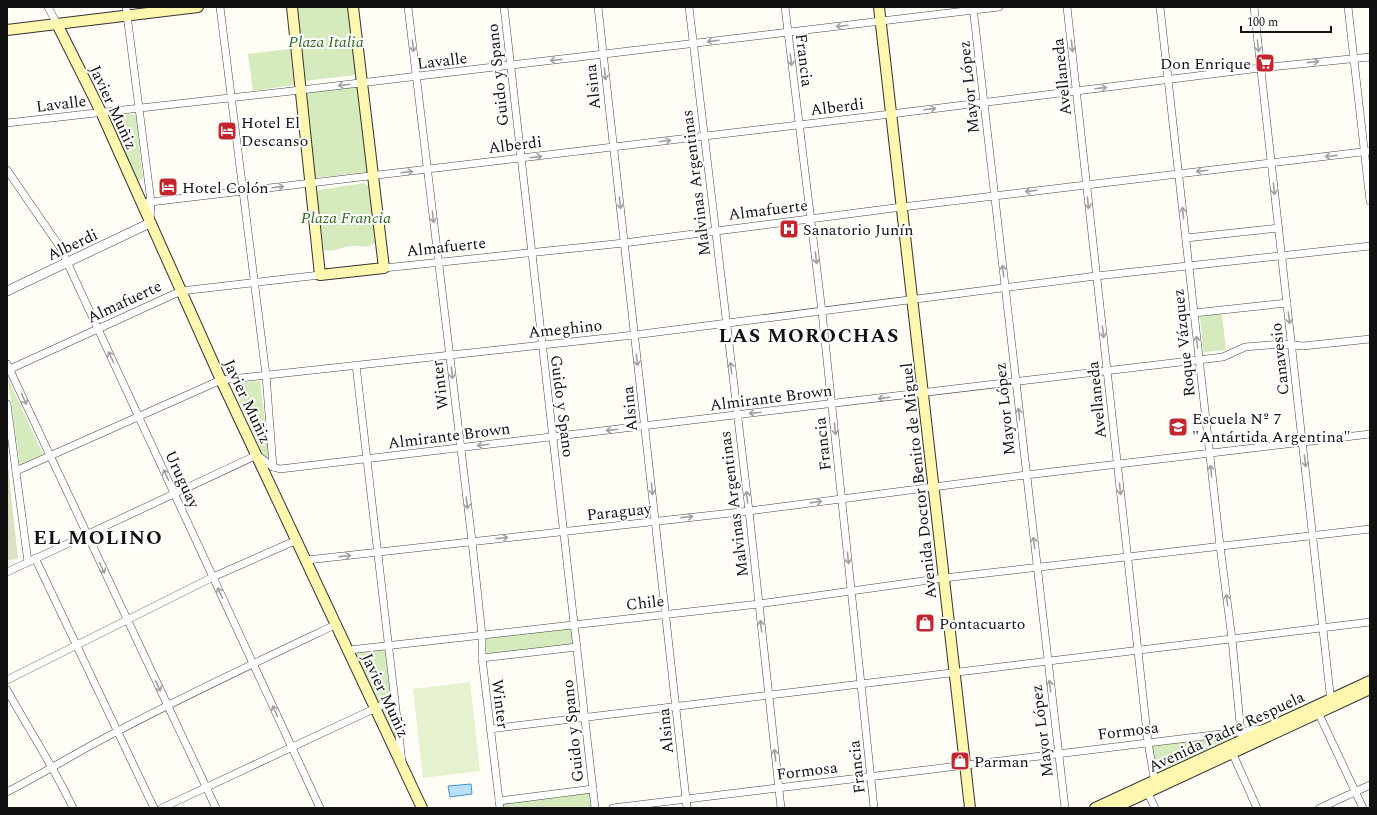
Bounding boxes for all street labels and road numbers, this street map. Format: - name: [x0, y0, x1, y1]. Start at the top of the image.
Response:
- street label: Guido y Spano: [481, 22, 515, 127]
- street label: Francia: [789, 32, 819, 88]
- street label: Avellaneda: [1046, 37, 1078, 117]
- street label: Mayor López: [952, 39, 986, 134]
- street label: Lavalle: [416, 46, 469, 76]
- street label: Javier Muñiz: [83, 61, 143, 154]
- street label: Alsina: [579, 63, 607, 111]
- street label: Lavalle: [35, 89, 88, 119]
- street label: Alberdi: [809, 92, 865, 122]
- street label: Malvinas Argentinas: [675, 108, 717, 257]
- street label: Alberdi: [487, 130, 543, 160]
- street label: Almafuerte: [727, 193, 809, 227]
- street label: Alberdi: [43, 223, 102, 267]
- street label: Almafuerte: [405, 231, 487, 263]
- street label: Almafuerte: [83, 274, 166, 330]
- street label: Roque Vázquez: [1166, 288, 1202, 398]
- street label: Ameghino: [527, 313, 603, 345]
- street label: Canavesio: [1264, 322, 1296, 396]
- street label: Guido y Spano: [544, 354, 580, 459]
- street label: Javier Muñiz: [217, 355, 277, 448]
- street label: Winter: [425, 359, 455, 411]
- street label: Avellaneda: [1081, 360, 1113, 440]
- street label: Mayor López: [988, 361, 1022, 456]
- street label: Avenida Doctor Benito de Miguel: [895, 362, 943, 600]
- street label: Almirante Brown: [709, 379, 834, 417]
- street label: Alsina: [616, 385, 644, 433]
- street label: Francia: [808, 416, 838, 472]
- street label: Almirante Brown: [387, 417, 512, 455]
- street label: Malvinas Argentinas: [713, 429, 755, 578]
- street label: Uruguay: [158, 447, 206, 513]
- street label: Paraguay: [585, 497, 654, 527]
- street label: Chile: [625, 589, 665, 617]
- street label: Javier Muñiz: [355, 649, 415, 742]
- street label: Winter: [485, 678, 515, 730]
- street label: Guido y Spano: [556, 678, 590, 783]
- street label: Mayor López: [1024, 683, 1060, 779]
- street label: Avenida Padre Respuela: [1144, 685, 1309, 779]
- street label: Alsina: [652, 707, 680, 755]
- street label: Formosa: [1096, 715, 1160, 747]
- street label: Francia: [842, 739, 872, 795]
- street label: Formosa: [775, 755, 839, 787]

